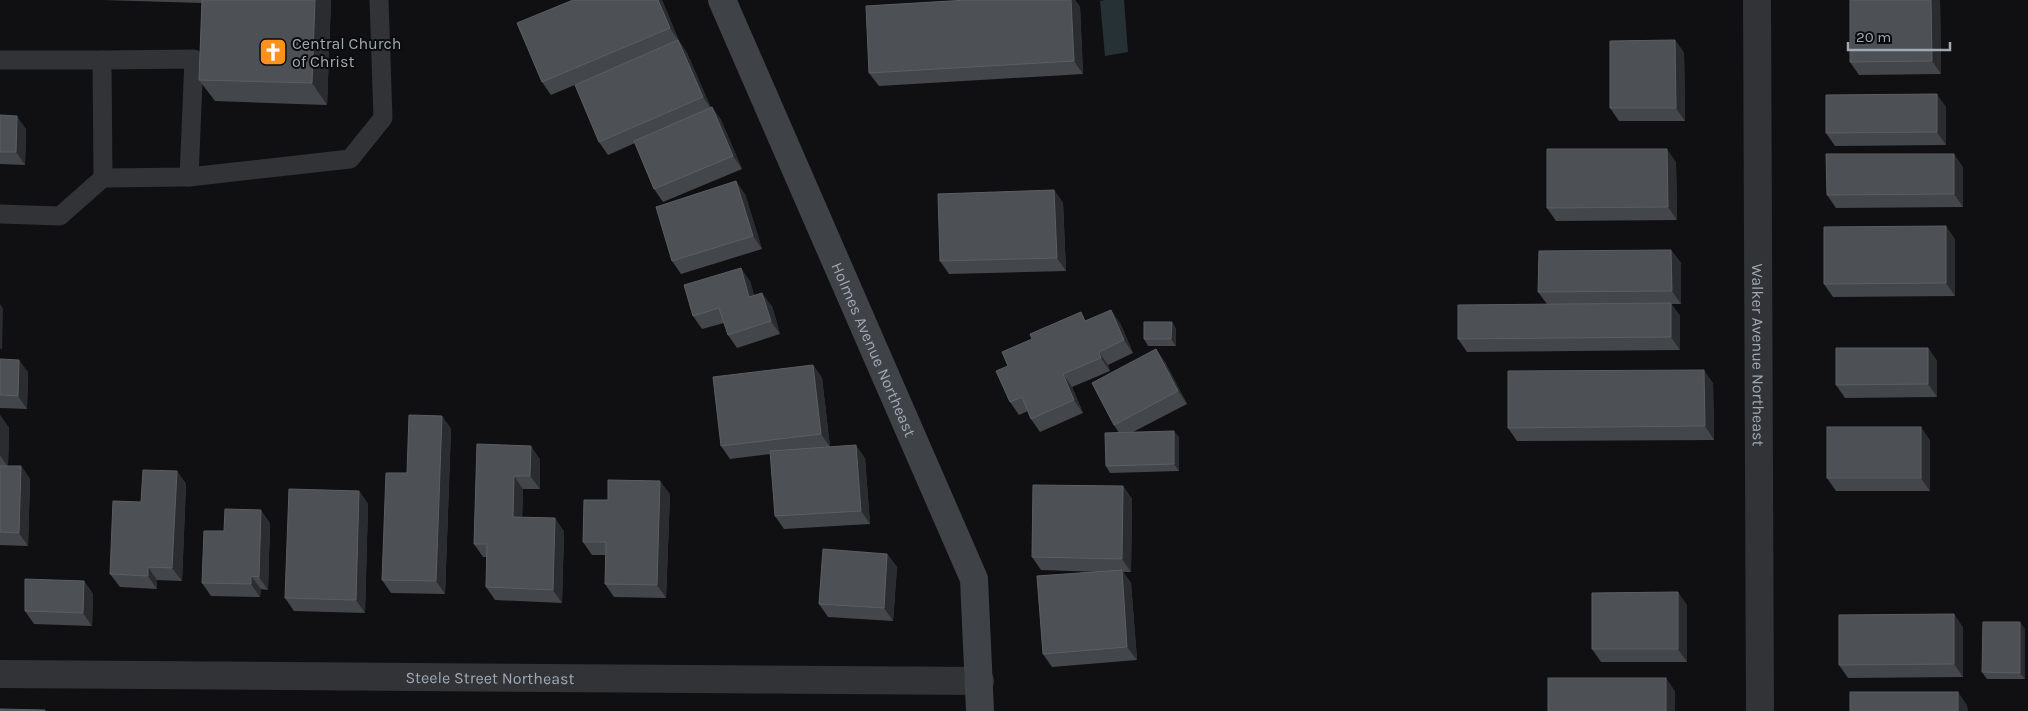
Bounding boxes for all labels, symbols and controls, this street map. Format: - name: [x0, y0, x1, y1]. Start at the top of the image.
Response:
- scale bar: [1848, 20, 1950, 52]
- text: 20 m: [1856, 28, 1891, 46]
- place label: Central Church of Christ: [292, 34, 401, 71]
- church icon: Central Church of Christ: [258, 37, 288, 67]
- street label: Holmes Avenue Northeast: [828, 259, 920, 440]
- street label: Walker Avenue Northeast: [1749, 263, 1768, 447]
- street label: Steele Street Northeast: [405, 667, 575, 688]

